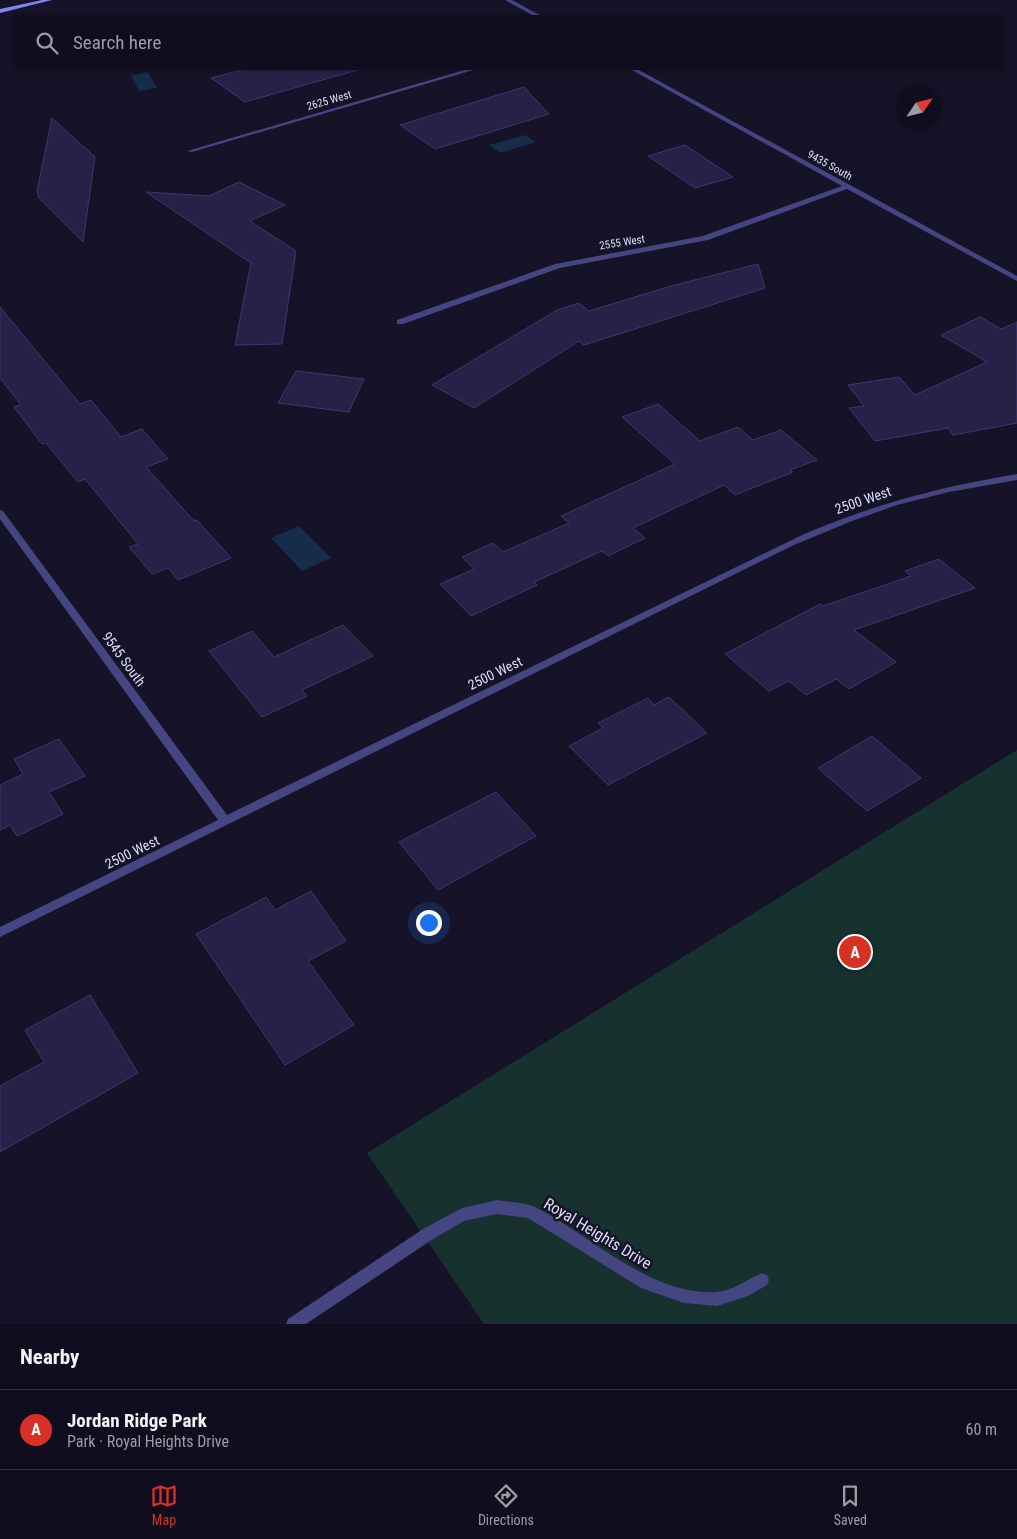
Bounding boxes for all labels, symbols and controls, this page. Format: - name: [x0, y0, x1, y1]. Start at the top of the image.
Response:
- search box: [15, 15, 1002, 70]
- icon: search: [33, 29, 61, 57]
- text: Search here: [73, 31, 161, 54]
- north arrow: [897, 85, 942, 130]
- street label: 2625 West: [305, 88, 353, 113]
- street label: 9435 South: [805, 148, 854, 183]
- street label: 2555 West: [598, 232, 646, 253]
- street label: 2500 West: [833, 483, 893, 517]
- street label: 9545 South: [99, 629, 149, 689]
- street label: 2500 West: [465, 653, 525, 693]
- street label: 2500 West: [102, 832, 162, 872]
- your location: [416, 910, 442, 936]
- pin: A: [839, 933, 871, 971]
- street label: Royal Heights Drive: [540, 1194, 655, 1273]
- text: Nearby: [20, 1345, 79, 1369]
- text: Jordan Ridge Park: [67, 1409, 207, 1432]
- text: A: [31, 1420, 41, 1439]
- text: 60 m: [965, 1420, 997, 1439]
- text: Park · Royal Heights Drive: [67, 1432, 229, 1451]
- tab: Map: [150, 1482, 178, 1528]
- tab: Directions: [478, 1482, 534, 1528]
- tab: Saved: [834, 1482, 867, 1528]

